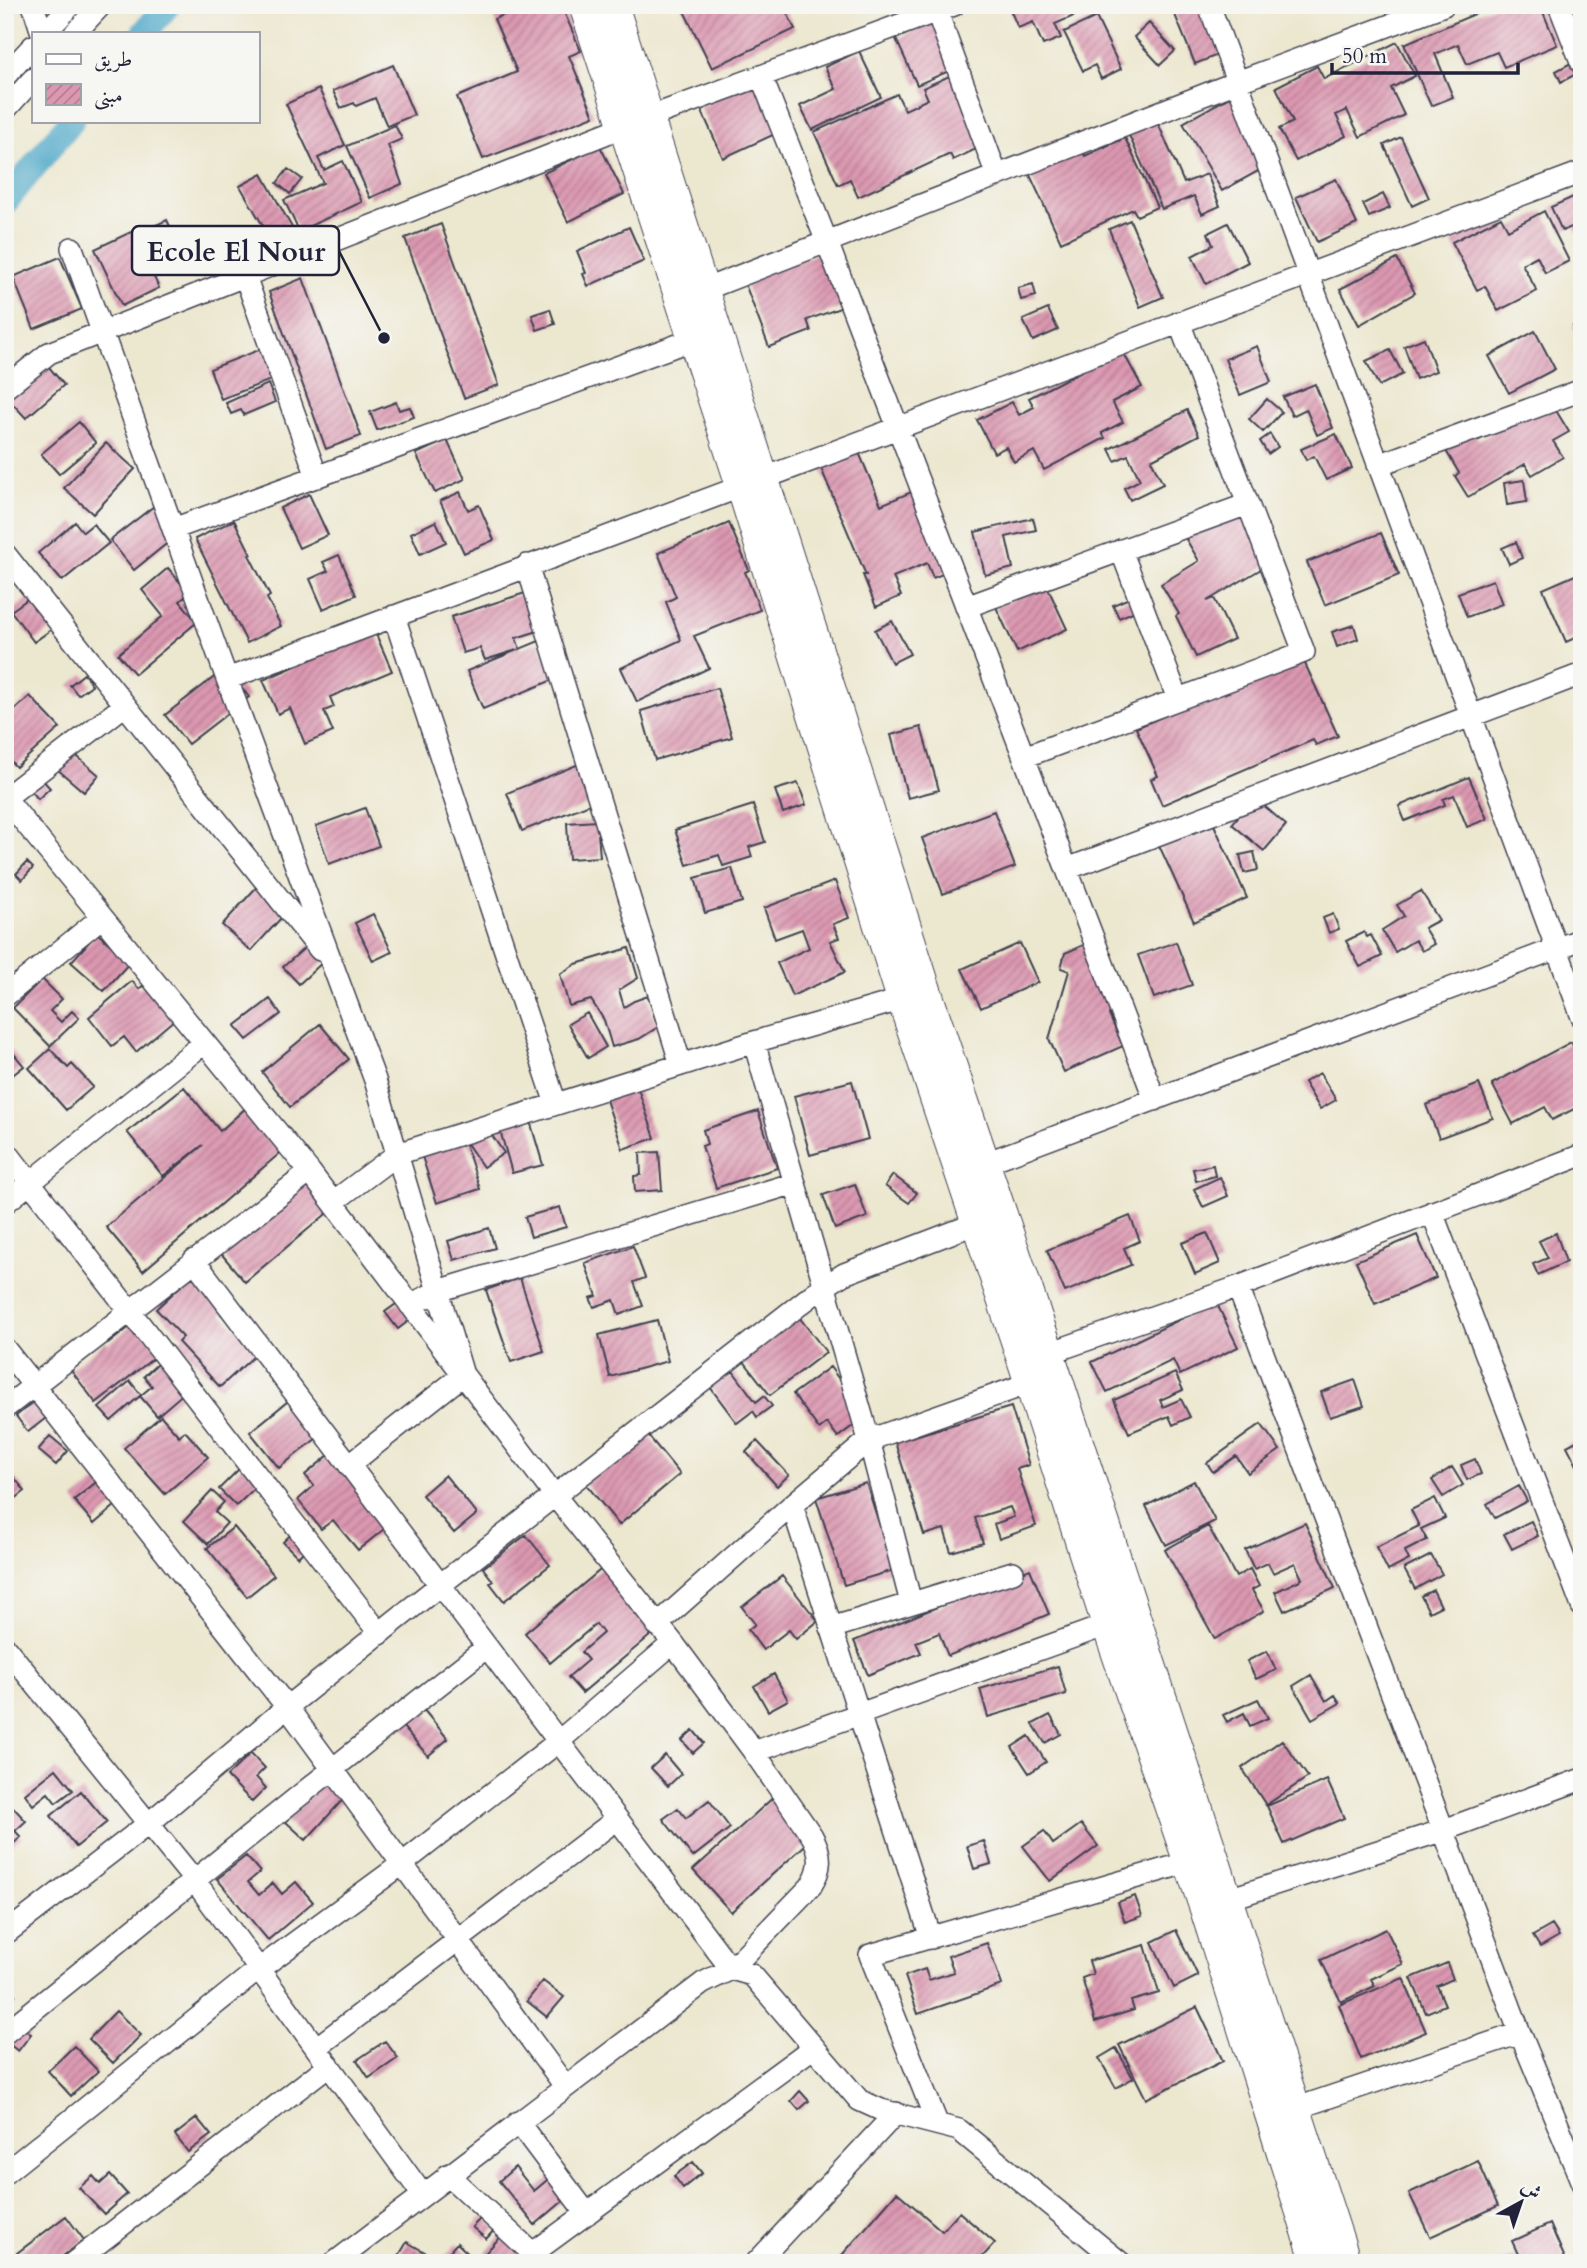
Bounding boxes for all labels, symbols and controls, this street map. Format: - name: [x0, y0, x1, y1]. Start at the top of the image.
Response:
- legend: [32, 32, 259, 122]
- scale bar: [1332, 32, 1517, 76]
- text: 50 m: [1342, 42, 1387, 71]
- text: طريق: [94, 45, 132, 74]
- text: مبنى: [94, 81, 123, 110]
- callout: Ecole El Nour: [132, 226, 339, 275]
- text: Ecole El Nour: [146, 233, 326, 271]
- north arrow: [1486, 2166, 1556, 2236]
- text: ش: [1516, 2174, 1547, 2206]

